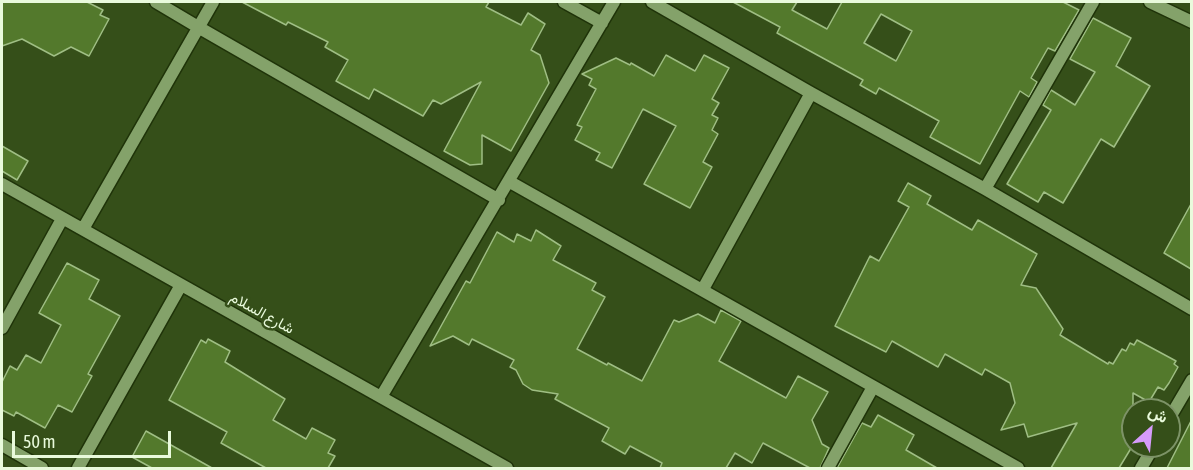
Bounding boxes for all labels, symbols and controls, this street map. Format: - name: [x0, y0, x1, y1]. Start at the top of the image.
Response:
- street label: شارع السلام: [227, 288, 297, 338]
- north arrow: [1121, 398, 1181, 458]
- text: ش: [1146, 401, 1171, 426]
- scale bar: [15, 419, 174, 457]
- text: 50 m: [23, 431, 55, 452]

